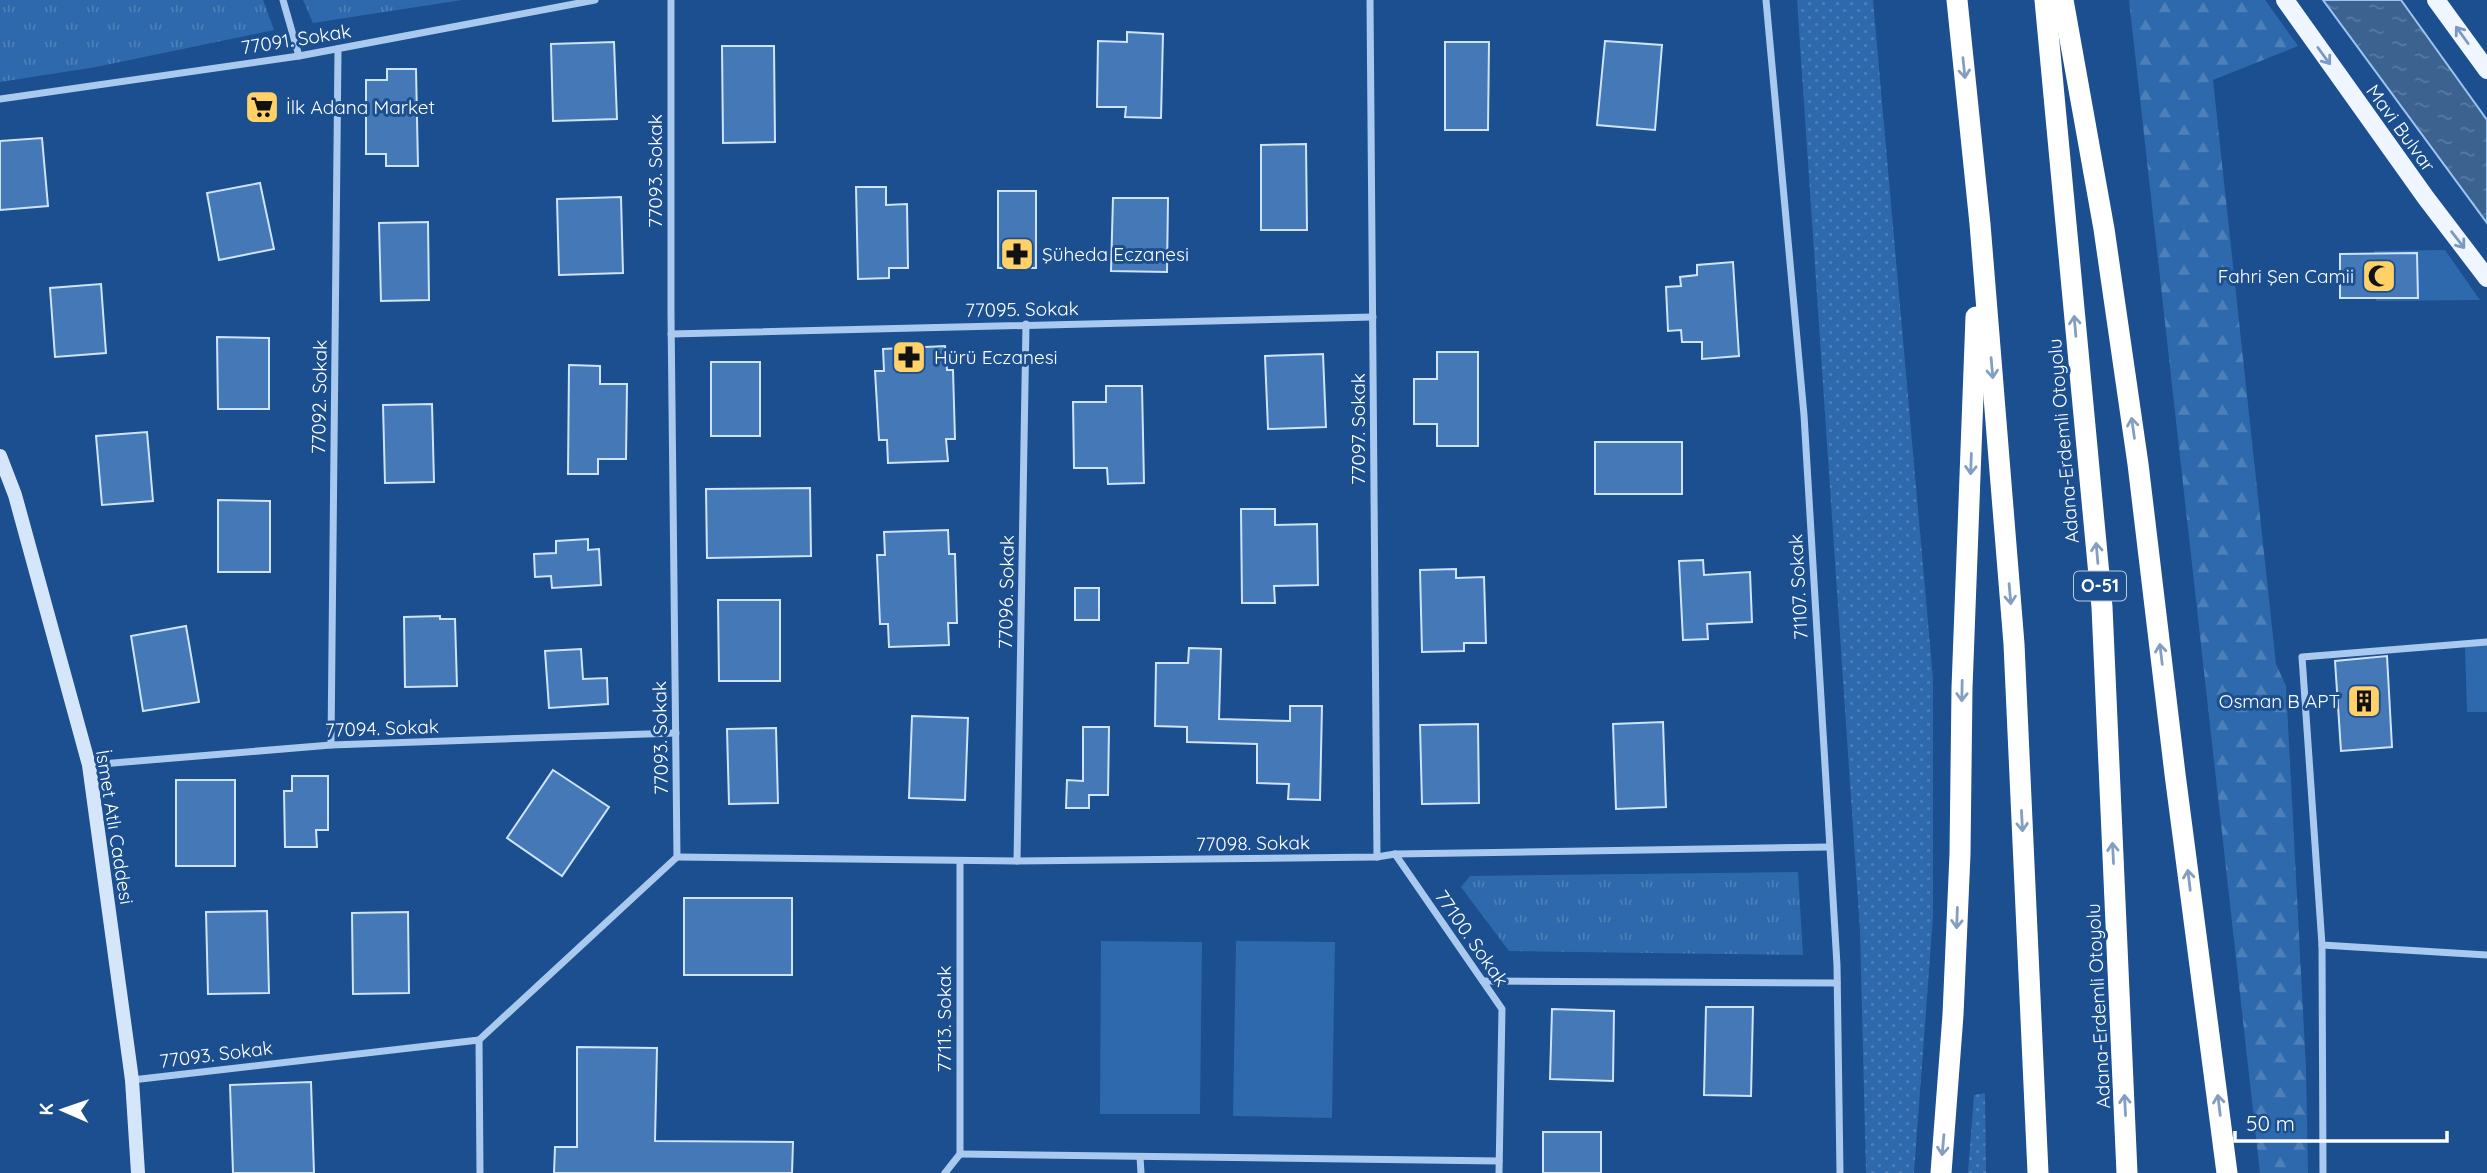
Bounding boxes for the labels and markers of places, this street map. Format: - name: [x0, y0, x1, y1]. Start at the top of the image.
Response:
- supermarket icon: İlk Adana Market: [243, 88, 281, 126]
- place label: İlk Adana Market: [286, 95, 435, 119]
- pharmacy icon: Şüheda Eczanesi: [998, 235, 1036, 273]
- place label: Şüheda Eczanesi: [1042, 242, 1189, 266]
- mosque icon: Fahri Şen Camii: [2360, 257, 2398, 295]
- place label: Fahri Şen Camii: [2218, 264, 2354, 288]
- pharmacy icon: Hürü Eczanesi: [890, 338, 928, 376]
- place label: Hürü Eczanesi: [934, 345, 1058, 369]
- building icon: Osman B APT: [2345, 682, 2383, 720]
- place label: Osman B APT: [2219, 689, 2340, 713]

